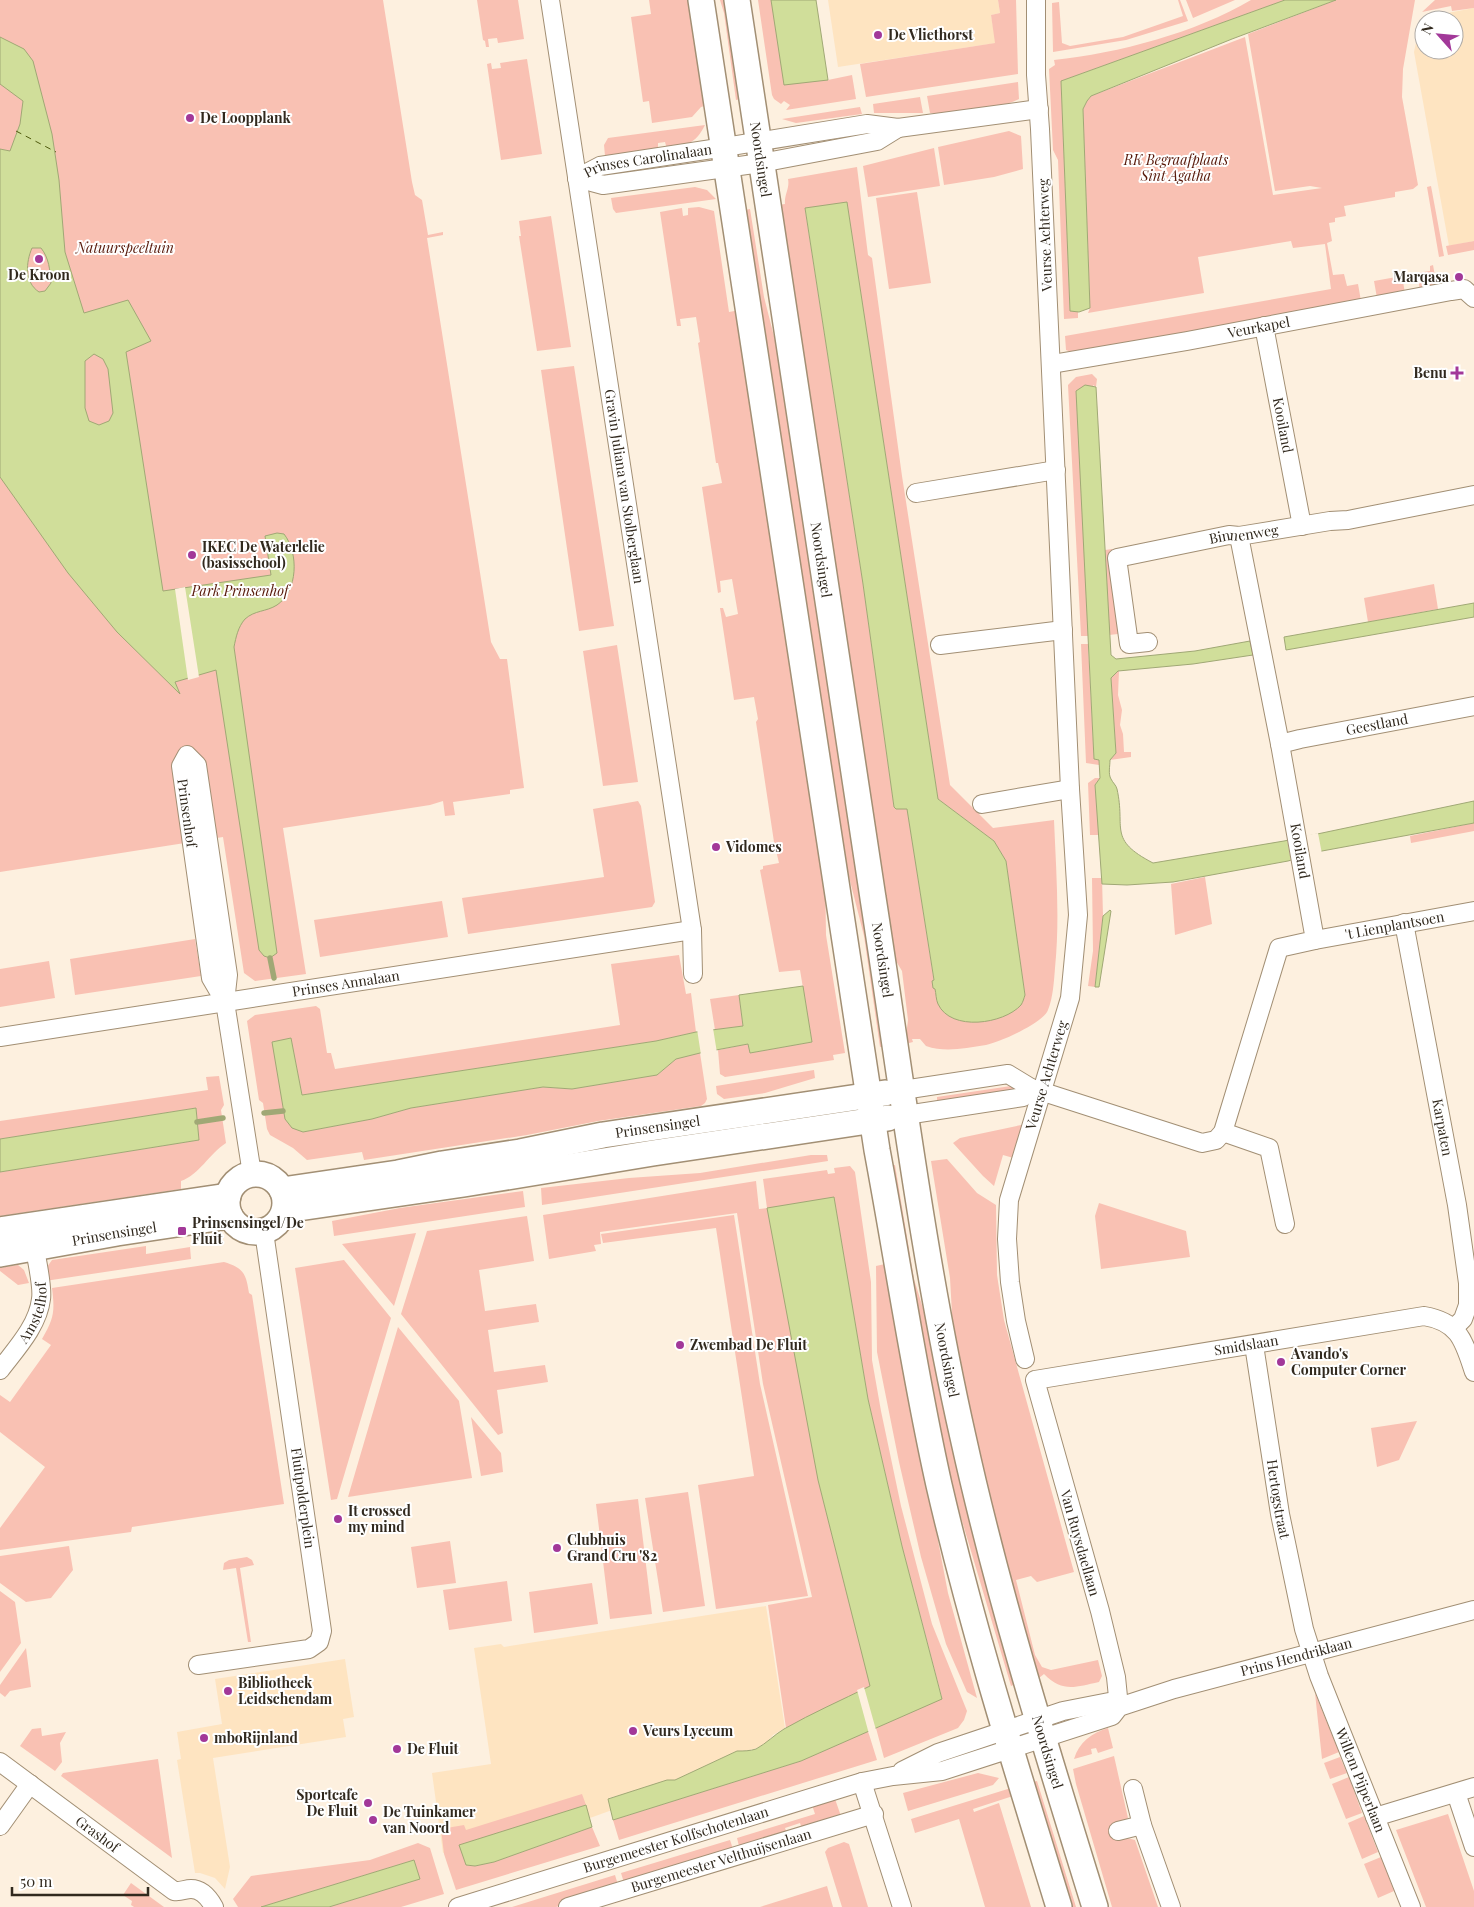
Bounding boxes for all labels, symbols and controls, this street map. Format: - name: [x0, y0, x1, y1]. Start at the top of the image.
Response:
- north arrow: [1414, 10, 1464, 60]
- text: N: [1416, 20, 1438, 38]
- place label: De Vliethorst: [888, 25, 973, 44]
- marker: De Vliethorst: [872, 29, 884, 41]
- place label: De Loopplank: [200, 108, 292, 127]
- marker: De Loopplank: [184, 112, 196, 124]
- street label: Noordsingel: [746, 120, 776, 198]
- street label: Prinses Carolinalaan: [580, 139, 714, 182]
- park label: RK Begraafplaats Sint Agatha: [1123, 150, 1229, 185]
- street label: Veurse Achterweg: [1033, 178, 1056, 293]
- park label: Natuurspeeltuin: [74, 238, 174, 257]
- marker: De Kroon: [33, 253, 45, 265]
- place label: De Kroon: [8, 265, 70, 284]
- place label: Marqasa: [1393, 267, 1450, 286]
- marker: Marqasa: [1453, 271, 1465, 283]
- street label: Veurkapel: [1225, 312, 1291, 342]
- place label: Benu: [1414, 363, 1448, 382]
- marker: Benu: [1451, 367, 1463, 379]
- street label: Gravin Juliana van Stolberglaan: [601, 388, 649, 585]
- street label: Kooiland: [1269, 396, 1298, 454]
- street label: Binnenweg: [1207, 520, 1280, 548]
- street label: Noordsingel: [806, 521, 837, 599]
- place label: IKEC De Waterlelie (basisschool): [202, 537, 325, 572]
- marker: IKEC De Waterlelie (basisschool): [186, 549, 198, 561]
- park label: Park Prinsenhof: [191, 581, 291, 600]
- street label: Geestland: [1344, 709, 1410, 739]
- street label: Prinsenhof: [173, 777, 202, 850]
- street label: Kooiland: [1286, 822, 1315, 880]
- place label: Vidomes: [725, 837, 782, 856]
- marker: Vidomes: [710, 841, 722, 853]
- street label: 't Lienplantsoen: [1343, 906, 1446, 943]
- street label: Noordsingel: [868, 921, 898, 999]
- street label: Prinses Annalaan: [291, 965, 401, 1001]
- street label: Veurse Achterweg: [1020, 1018, 1072, 1133]
- street label: Karpaten: [1428, 1097, 1458, 1158]
- street label: Prinsensingel: [614, 1111, 701, 1142]
- place label: Prinsensingel/De Fluit: [192, 1213, 304, 1248]
- street label: Prinsensingel: [70, 1217, 158, 1250]
- marker: Prinsensingel/De Fluit: [176, 1225, 188, 1237]
- street label: Amstelhof: [13, 1280, 51, 1347]
- street label: Noordsingel: [931, 1321, 964, 1399]
- street label: Smidslaan: [1213, 1330, 1280, 1359]
- place label: Zwembad De Fluit: [690, 1335, 807, 1354]
- marker: Zwembad De Fluit: [674, 1339, 686, 1351]
- place label: Avando's Computer Corner: [1290, 1344, 1407, 1379]
- marker: Avando's Computer Corner: [1275, 1356, 1287, 1368]
- street label: Fluitpolderplein: [287, 1446, 320, 1550]
- street label: Hertogstraat: [1263, 1458, 1295, 1541]
- street label: Van Ruysdaellaan: [1056, 1487, 1105, 1599]
- place label: It crossed my mind: [348, 1501, 411, 1536]
- marker: It crossed my mind: [332, 1513, 344, 1525]
- place label: Clubhuis Grand Cru '82: [567, 1530, 657, 1565]
- marker: Clubhuis Grand Cru '82: [551, 1542, 563, 1554]
- street label: Prins Hendriklaan: [1238, 1632, 1354, 1680]
- place label: Bibliotheek Leidschendam: [238, 1673, 333, 1708]
- marker: Bibliotheek Leidschendam: [222, 1685, 234, 1697]
- street label: Noordsingel: [1028, 1713, 1068, 1791]
- place label: Veurs Lyceum: [642, 1721, 734, 1740]
- street label: Willem Pijperlaan: [1331, 1724, 1391, 1836]
- marker: Veurs Lyceum: [627, 1725, 639, 1737]
- place label: mboRijnland: [214, 1728, 299, 1747]
- marker: mboRijnland: [198, 1732, 210, 1744]
- place label: De Fluit: [407, 1739, 459, 1758]
- marker: De Fluit: [391, 1743, 403, 1755]
- place label: Sportcafe De Fluit: [296, 1785, 358, 1820]
- marker: Sportcafe De Fluit: [362, 1797, 374, 1809]
- street label: Burgemeester Kolfschotenlaan: [581, 1801, 771, 1877]
- place label: De Tuinkamer van Noord: [382, 1802, 476, 1837]
- street label: Grashof: [72, 1811, 124, 1857]
- marker: De Tuinkamer van Noord: [367, 1814, 379, 1826]
- street label: Burgemeester Velthuijsenlaan: [628, 1823, 814, 1896]
- scale bar: [12, 1864, 149, 1896]
- text: 50 m: [20, 1871, 53, 1891]

